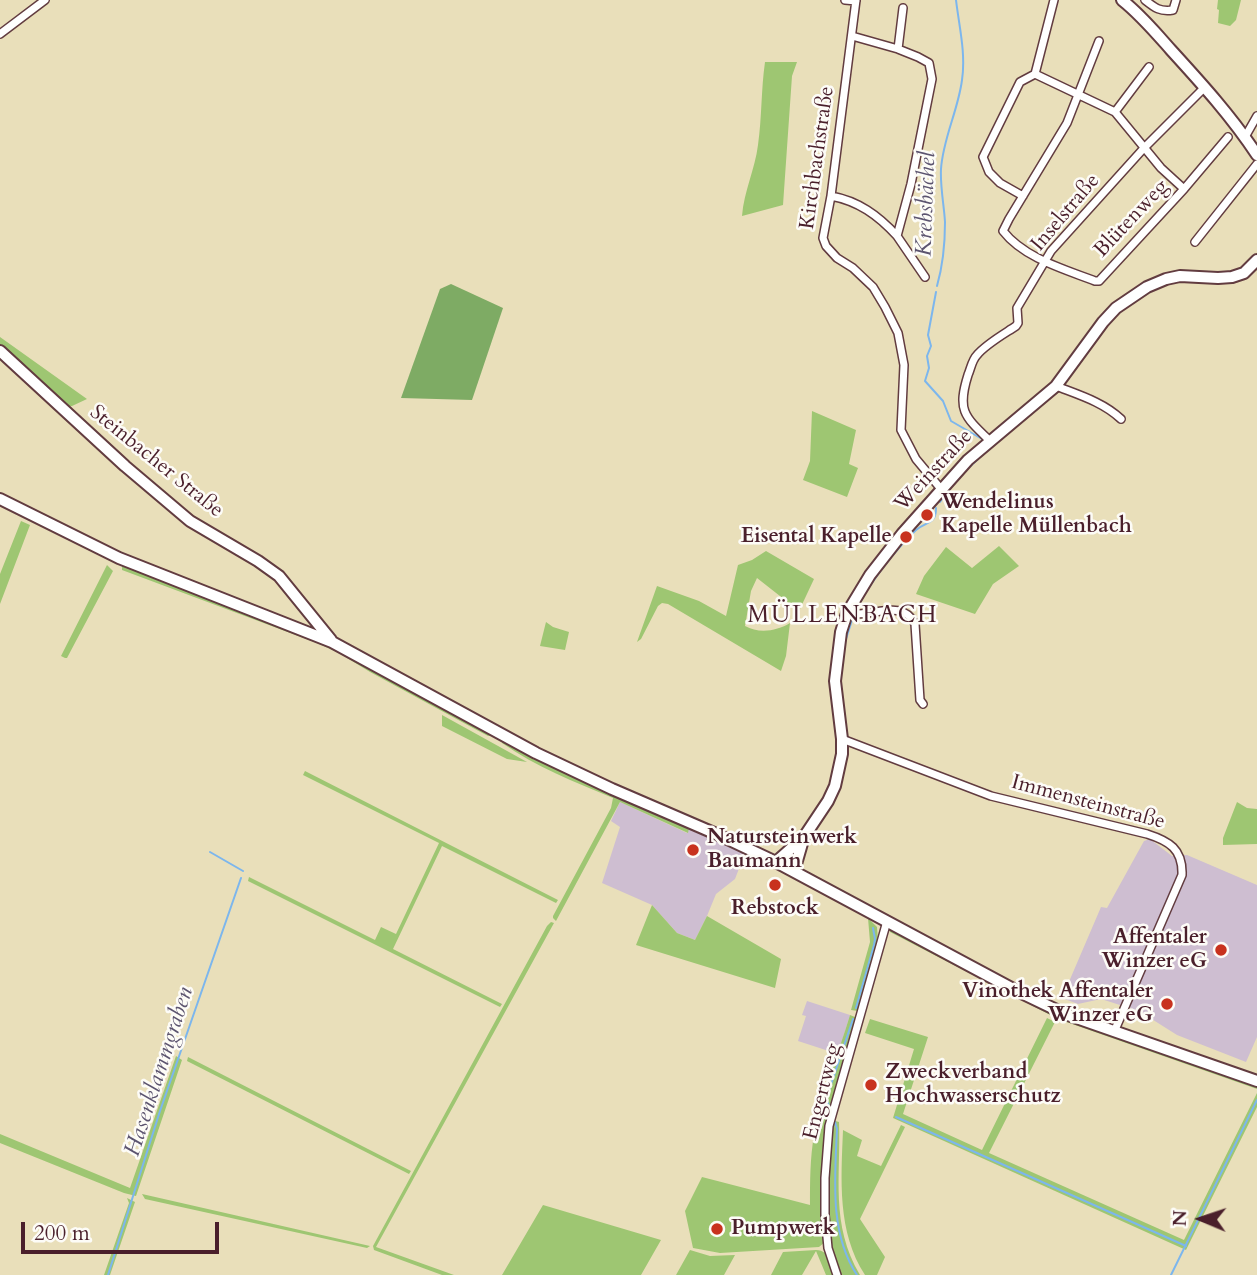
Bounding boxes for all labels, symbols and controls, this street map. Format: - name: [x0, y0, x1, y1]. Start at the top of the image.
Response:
- street label: Kirchbachstraße: [795, 85, 841, 231]
- water label: Krebsbächel: [911, 151, 943, 257]
- street label: Inselstraße: [1026, 169, 1106, 257]
- street label: Blütenweg: [1090, 175, 1174, 263]
- street label: Steinbacher Straße: [84, 400, 228, 524]
- street label: Weinstraße: [890, 425, 978, 517]
- place label: Wendelinus Kapelle Müllenbach: [941, 490, 1132, 540]
- marker: Wendelinus Kapelle Müllenbach: [919, 507, 935, 523]
- place label: Eisental Kapelle: [741, 524, 892, 550]
- marker: Eisental Kapelle: [898, 529, 914, 545]
- district label: MÜLLENBACH: [749, 603, 937, 631]
- street label: Immensteinstraße: [1009, 770, 1167, 836]
- place label: Natursteinwerk Baumann: [707, 825, 857, 875]
- marker: Natursteinwerk Baumann: [685, 842, 701, 858]
- marker: Rebstock: [767, 877, 783, 893]
- place label: Rebstock: [731, 896, 819, 922]
- place label: Affentaler Winzer eG: [1102, 925, 1207, 975]
- marker: Affentaler Winzer eG: [1213, 942, 1229, 958]
- place label: Vinothek Affentaler Winzer eG: [962, 979, 1153, 1029]
- water label: Hasenklammgraben: [120, 984, 200, 1160]
- marker: Vinothek Affentaler Winzer eG: [1159, 996, 1175, 1012]
- street label: Engertweg: [799, 1041, 847, 1143]
- place label: Zweckverband Hochwasserschutz: [885, 1060, 1061, 1110]
- marker: Zweckverband Hochwasserschutz: [863, 1077, 879, 1093]
- north arrow: [1166, 1184, 1236, 1254]
- scale bar: [24, 1208, 222, 1252]
- text: N: [1167, 1210, 1193, 1227]
- place label: Pumpwerk: [731, 1216, 836, 1242]
- text: 200 m: [34, 1219, 90, 1248]
- marker: Pumpwerk: [709, 1221, 725, 1237]

